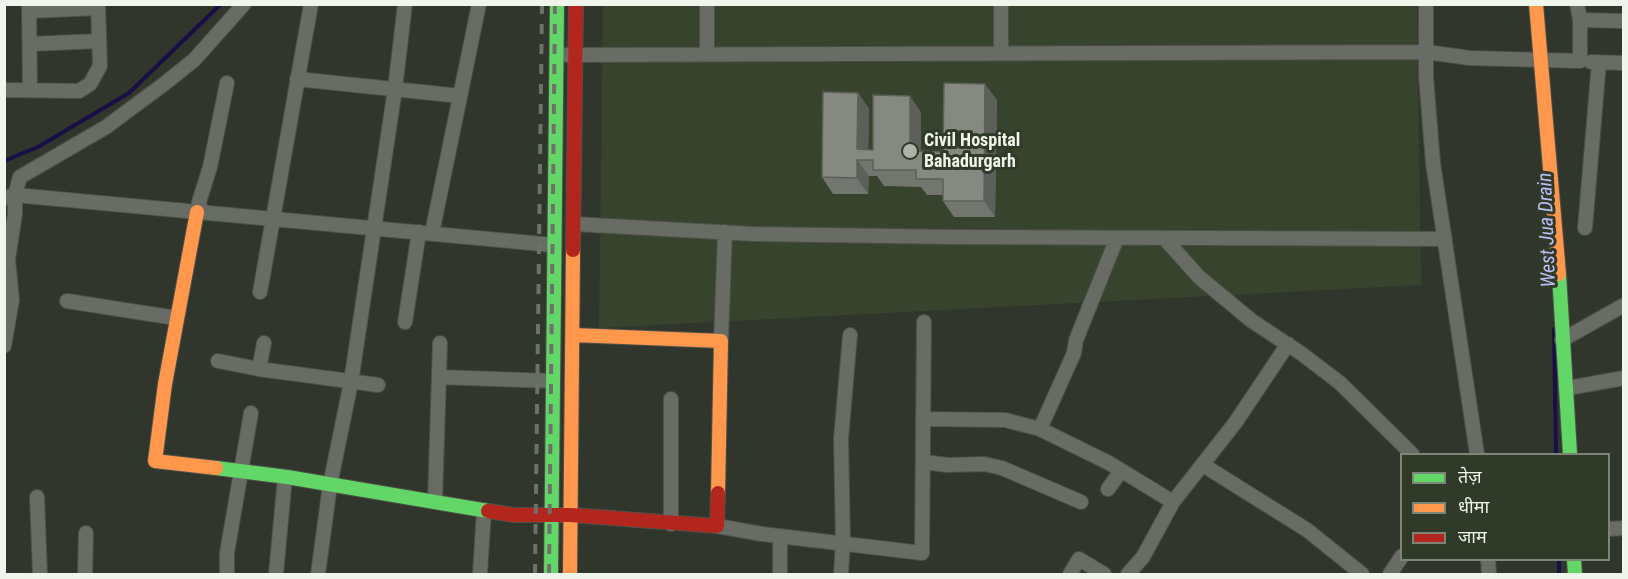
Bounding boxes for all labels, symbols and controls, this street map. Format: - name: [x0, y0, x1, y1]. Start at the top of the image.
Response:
- place label: Civil Hospital Bahadurgarh: [924, 130, 1020, 172]
- marker: Civil Hospital Bahadurgarh: [901, 142, 919, 160]
- water label: West Jua Drain: [1534, 172, 1562, 288]
- legend: [1400, 453, 1610, 561]
- text: तेज़: [1458, 466, 1482, 487]
- text: धीमा: [1458, 496, 1489, 517]
- text: जाम: [1458, 526, 1487, 547]

